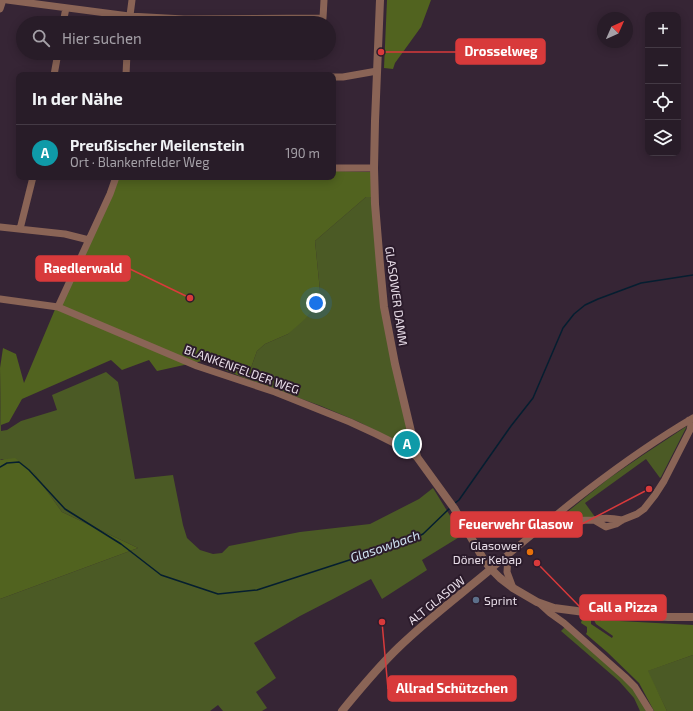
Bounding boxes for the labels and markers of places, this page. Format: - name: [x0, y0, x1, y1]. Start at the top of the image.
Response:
- callout: Drosselweg: [456, 39, 545, 64]
- callout: Raedlerwald: [36, 256, 130, 281]
- pin: A: [394, 429, 420, 459]
- callout: Feuerwehr Glasow: [451, 512, 582, 537]
- place label: Glasower Döner Kebap: [453, 538, 522, 566]
- marker: Glasower Döner Kebap: [525, 547, 535, 557]
- place label: Sprint: [484, 593, 517, 607]
- marker: Sprint: [471, 595, 481, 605]
- callout: Call a Pizza: [580, 595, 666, 620]
- callout: Allrad Schützchen: [388, 676, 516, 701]

